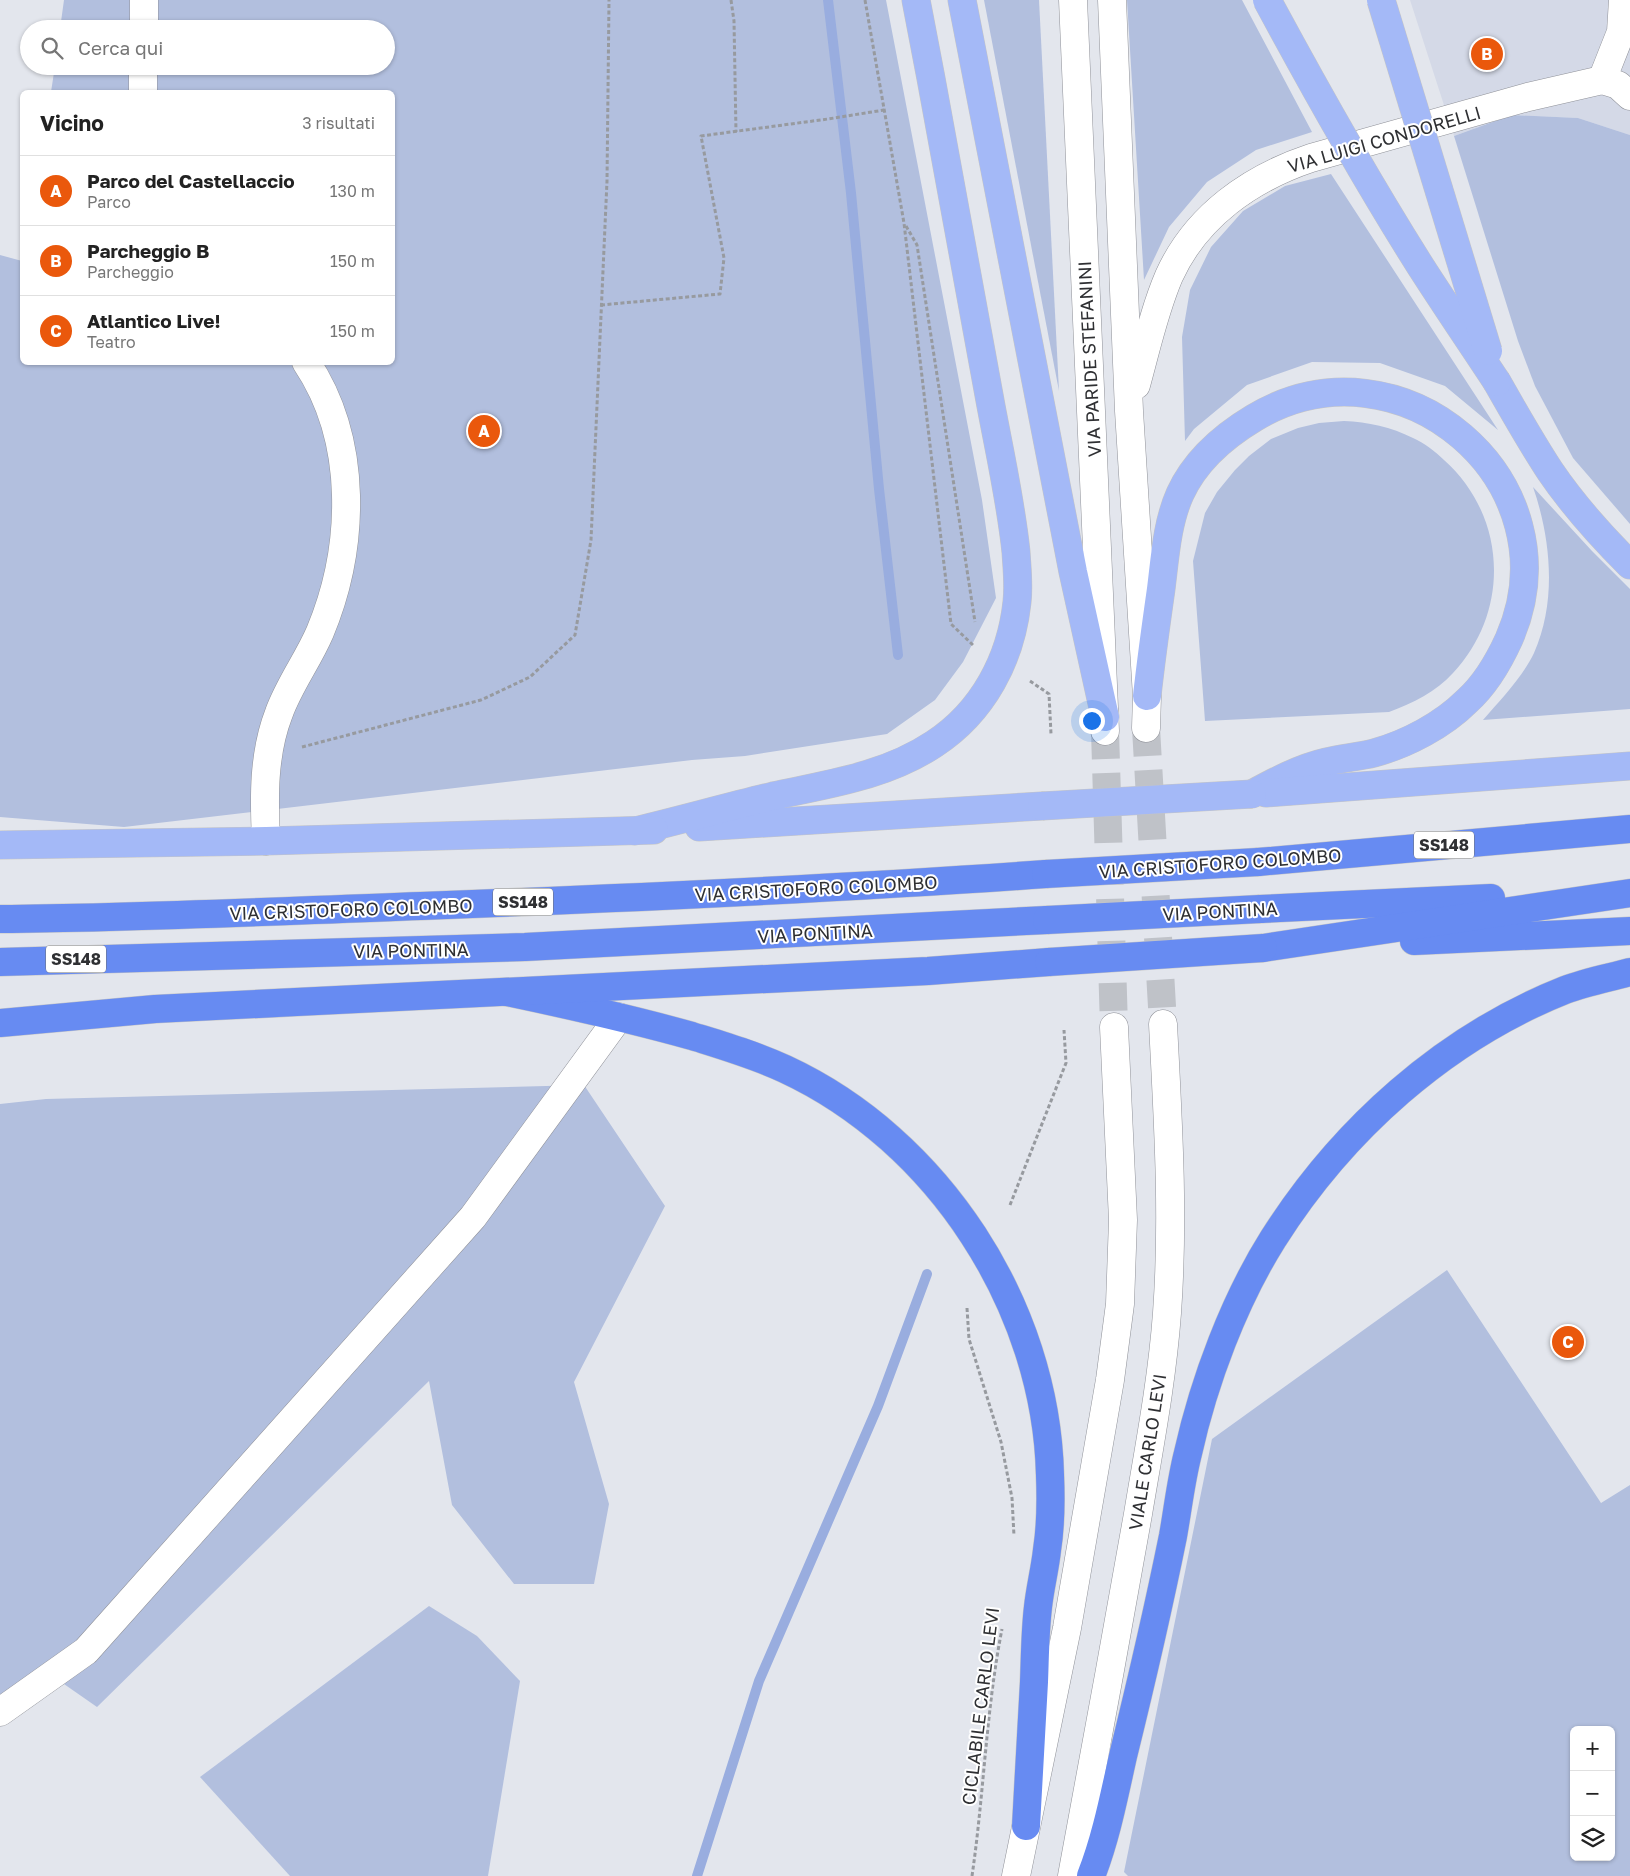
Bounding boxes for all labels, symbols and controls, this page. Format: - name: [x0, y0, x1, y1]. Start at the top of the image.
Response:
- search box: [20, 20, 395, 75]
- icon: search: [38, 34, 66, 62]
- pin: B: [1471, 35, 1503, 73]
- text: Cerca qui: [78, 36, 163, 59]
- street label: VIA LUIGI CONDORELLI: [1285, 101, 1483, 177]
- text: Vicino: [40, 110, 104, 136]
- text: 3 risultati: [302, 113, 375, 133]
- text: Parco del Castellaccio: [87, 169, 295, 192]
- text: A: [50, 181, 62, 201]
- text: 130 m: [330, 181, 375, 201]
- text: Parco: [87, 192, 131, 212]
- text: Parcheggio B: [87, 239, 209, 262]
- text: B: [50, 251, 62, 271]
- text: 150 m: [330, 251, 375, 271]
- street label: VIA PARIDE STEFANINI: [1073, 260, 1105, 458]
- text: Parcheggio: [87, 262, 174, 282]
- text: Atlantico Live!: [87, 309, 221, 332]
- text: C: [50, 321, 62, 341]
- text: 150 m: [330, 321, 375, 341]
- text: Teatro: [87, 332, 136, 352]
- pin: A: [468, 412, 500, 450]
- your location: [1079, 708, 1105, 734]
- road number: SS148: [1414, 832, 1474, 858]
- street label: VIA CRISTOFORO COLOMBO: [1098, 844, 1342, 882]
- street label: VIA CRISTOFORO COLOMBO: [694, 871, 938, 905]
- road number: SS148: [493, 889, 553, 916]
- street label: VIA CRISTOFORO COLOMBO: [229, 894, 473, 924]
- street label: VIA PONTINA: [1162, 897, 1278, 925]
- street label: VIA PONTINA: [757, 919, 873, 947]
- street label: VIA PONTINA: [353, 938, 469, 962]
- road number: SS148: [46, 946, 106, 972]
- pin: C: [1552, 1323, 1584, 1361]
- street label: VIALE CARLO LEVI: [1124, 1372, 1170, 1532]
- street label: CICLABILE CARLO LEVI: [957, 1606, 1003, 1806]
- map controls: [1570, 1726, 1615, 1861]
- button: +: [1570, 1726, 1615, 1771]
- button: −: [1570, 1771, 1615, 1816]
- button: layers: [1570, 1816, 1615, 1861]

